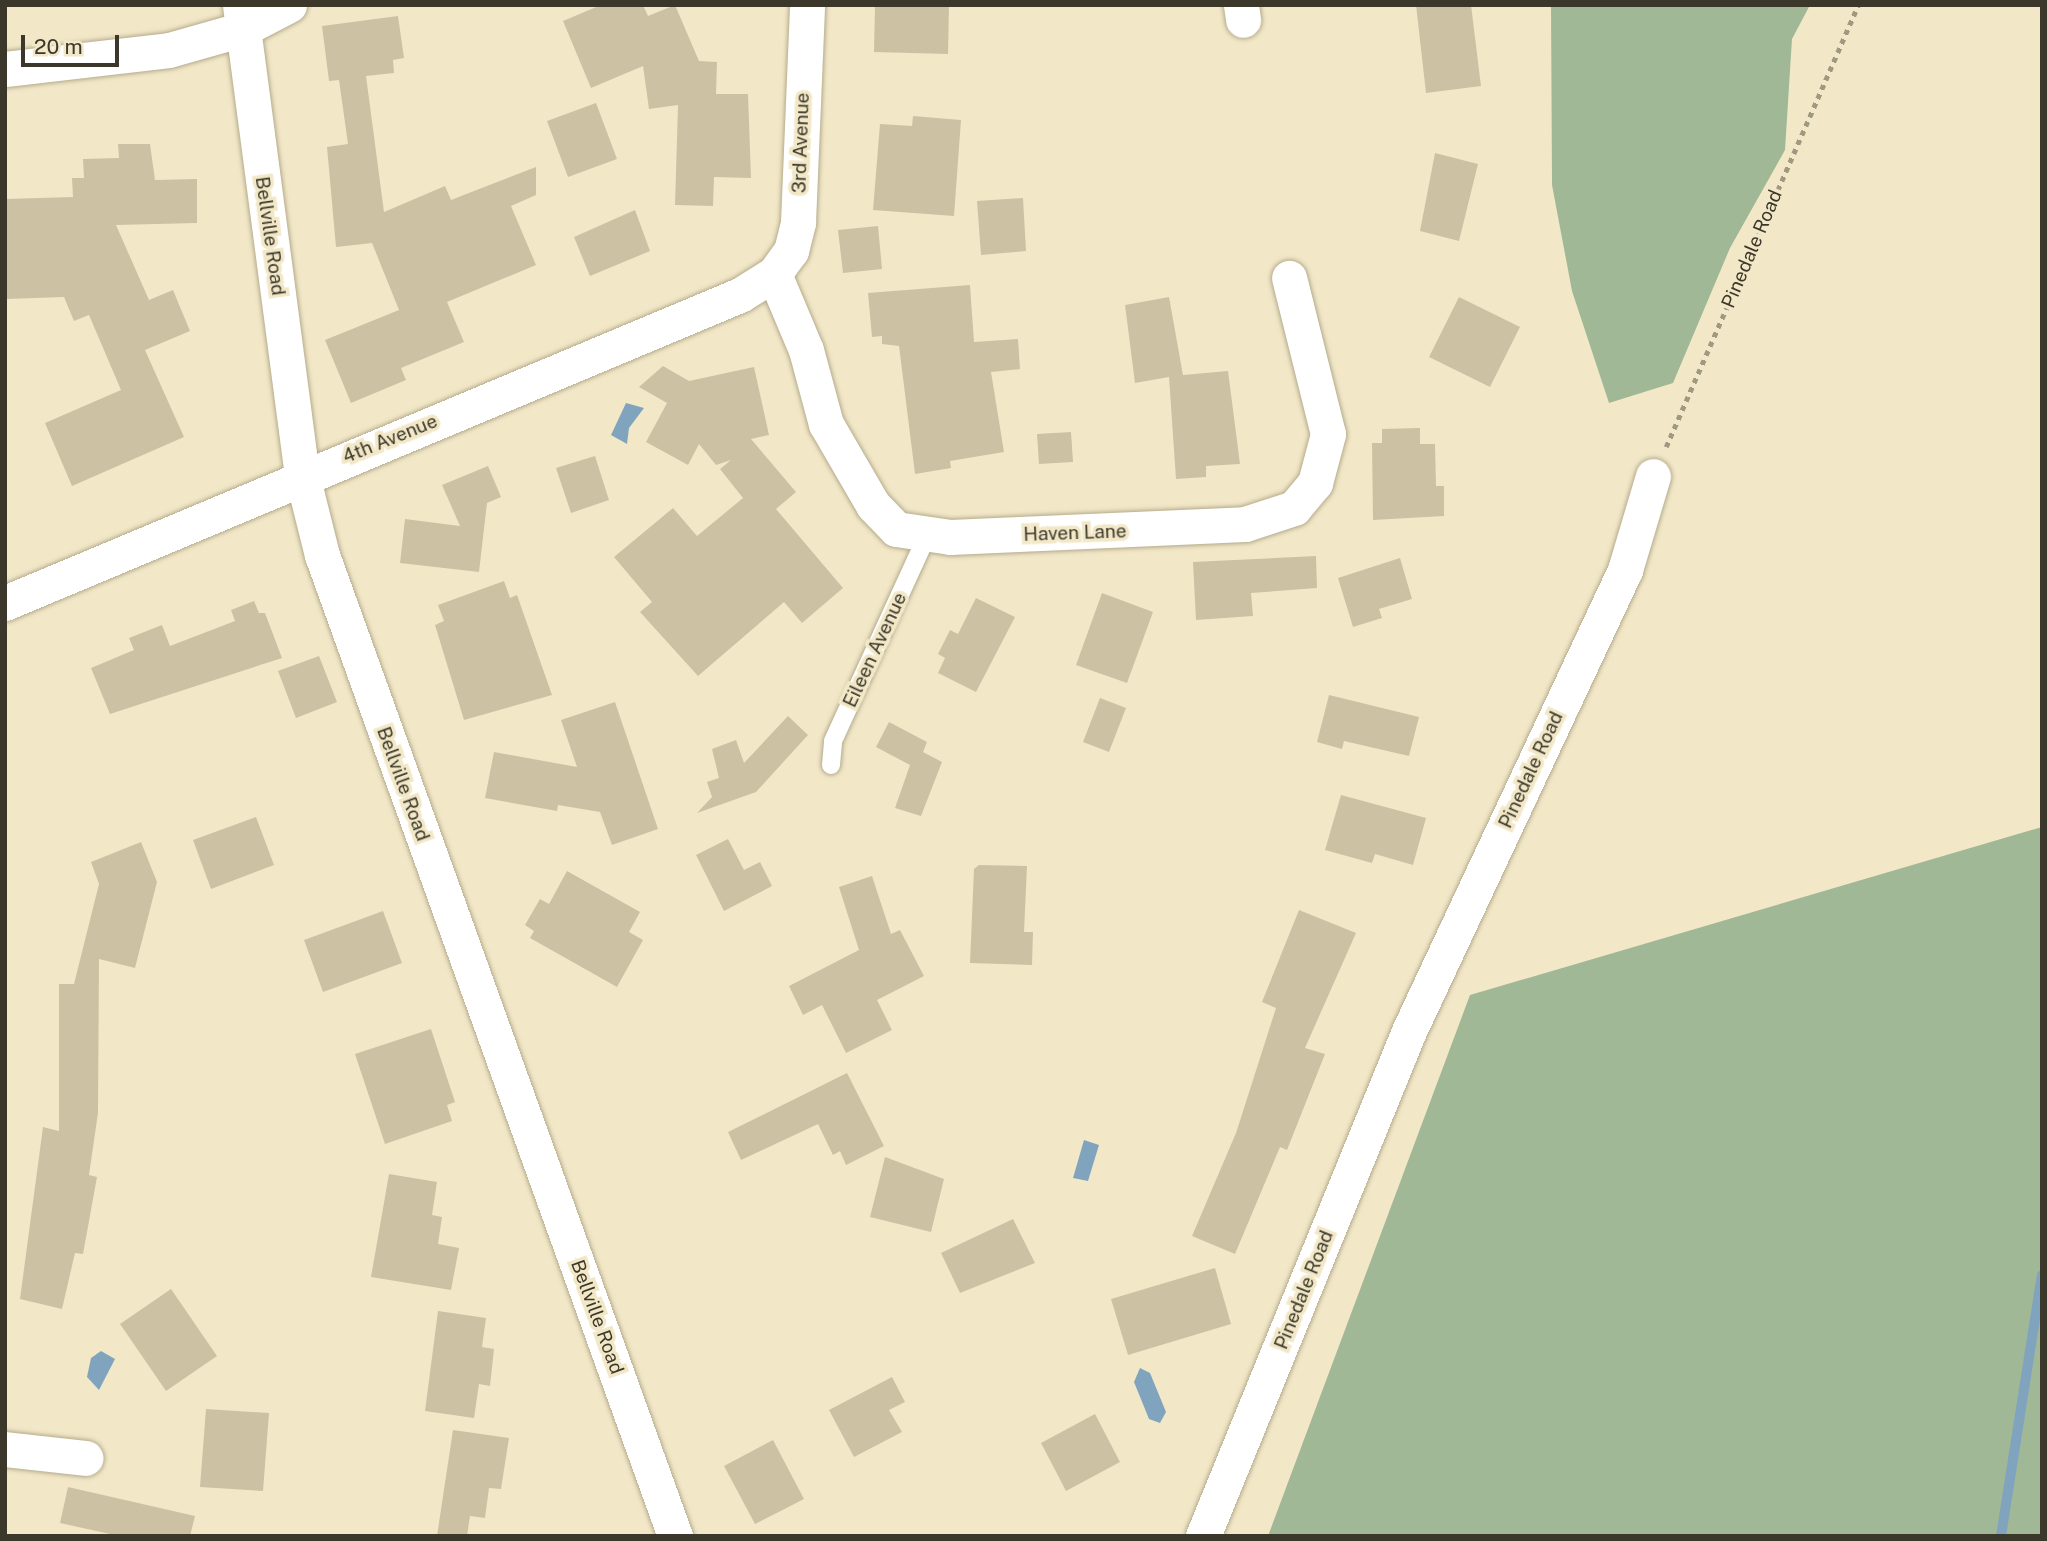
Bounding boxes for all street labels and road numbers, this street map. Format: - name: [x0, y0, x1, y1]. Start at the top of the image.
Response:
- street label: 3rd Avenue: [788, 92, 814, 194]
- street label: Bellville Road: [250, 175, 290, 297]
- street label: Pinedale Road: [1717, 186, 1787, 312]
- street label: 4th Avenue: [339, 410, 441, 468]
- street label: Haven Lane: [1023, 520, 1127, 546]
- street label: Eileen Avenue: [838, 589, 912, 711]
- street label: Pinedale Road: [1494, 708, 1568, 832]
- street label: Bellville Road: [372, 724, 434, 844]
- street label: Pinedale Road: [1270, 1227, 1338, 1353]
- street label: Bellville Road: [566, 1257, 628, 1377]

